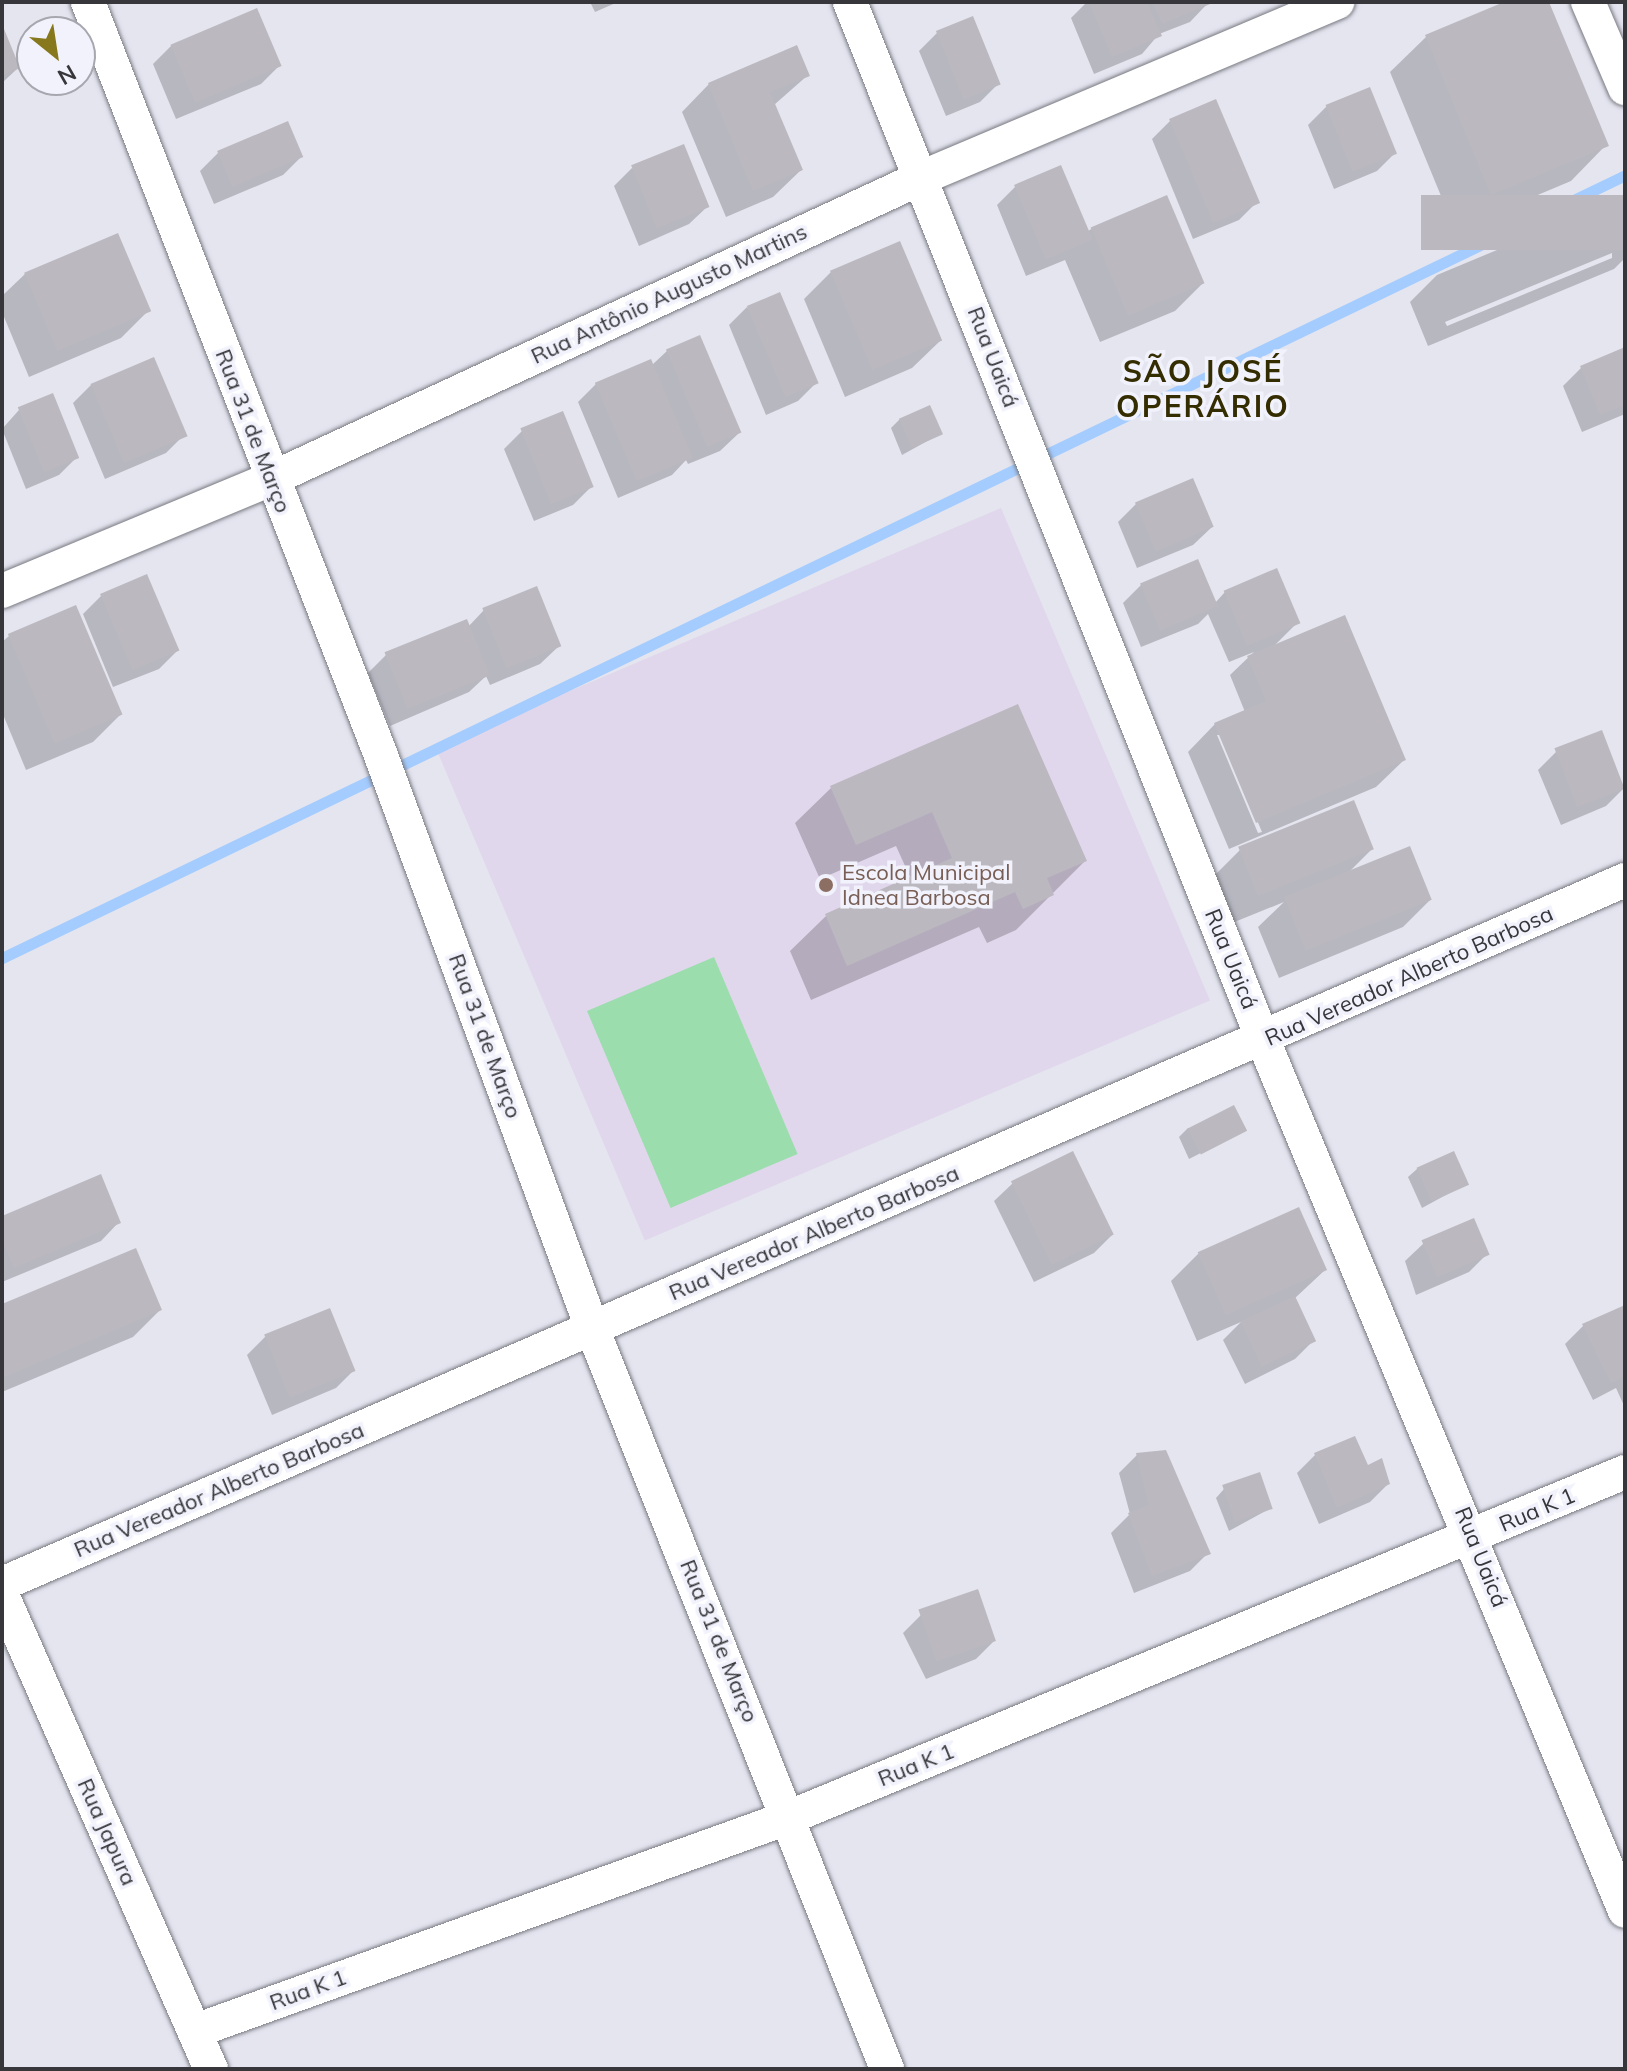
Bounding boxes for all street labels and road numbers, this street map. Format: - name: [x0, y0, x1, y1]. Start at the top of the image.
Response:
- street label: Rua Antônio Augusto Martins: [527, 218, 811, 370]
- street label: Rua Uaicá: [962, 303, 1024, 411]
- street label: Rua 31 de Março: [210, 345, 296, 517]
- street label: Rua Vereador Alberto Barbosa: [1261, 900, 1557, 1052]
- street label: Rua Uaicá: [1199, 905, 1263, 1013]
- street label: Rua 31 de Março: [443, 950, 527, 1122]
- street label: Rua Vereador Alberto Barbosa: [665, 1160, 963, 1306]
- street label: Rua Vereador Alberto Barbosa: [70, 1417, 368, 1563]
- street label: Rua K 1: [1495, 1482, 1579, 1538]
- street label: Rua Uaicá: [1449, 1503, 1513, 1611]
- street label: Rua 31 de Março: [674, 1556, 764, 1726]
- street label: Rua K 1: [874, 1738, 958, 1792]
- street label: Rua Japura: [72, 1774, 142, 1890]
- street label: Rua K 1: [266, 1964, 350, 2016]

